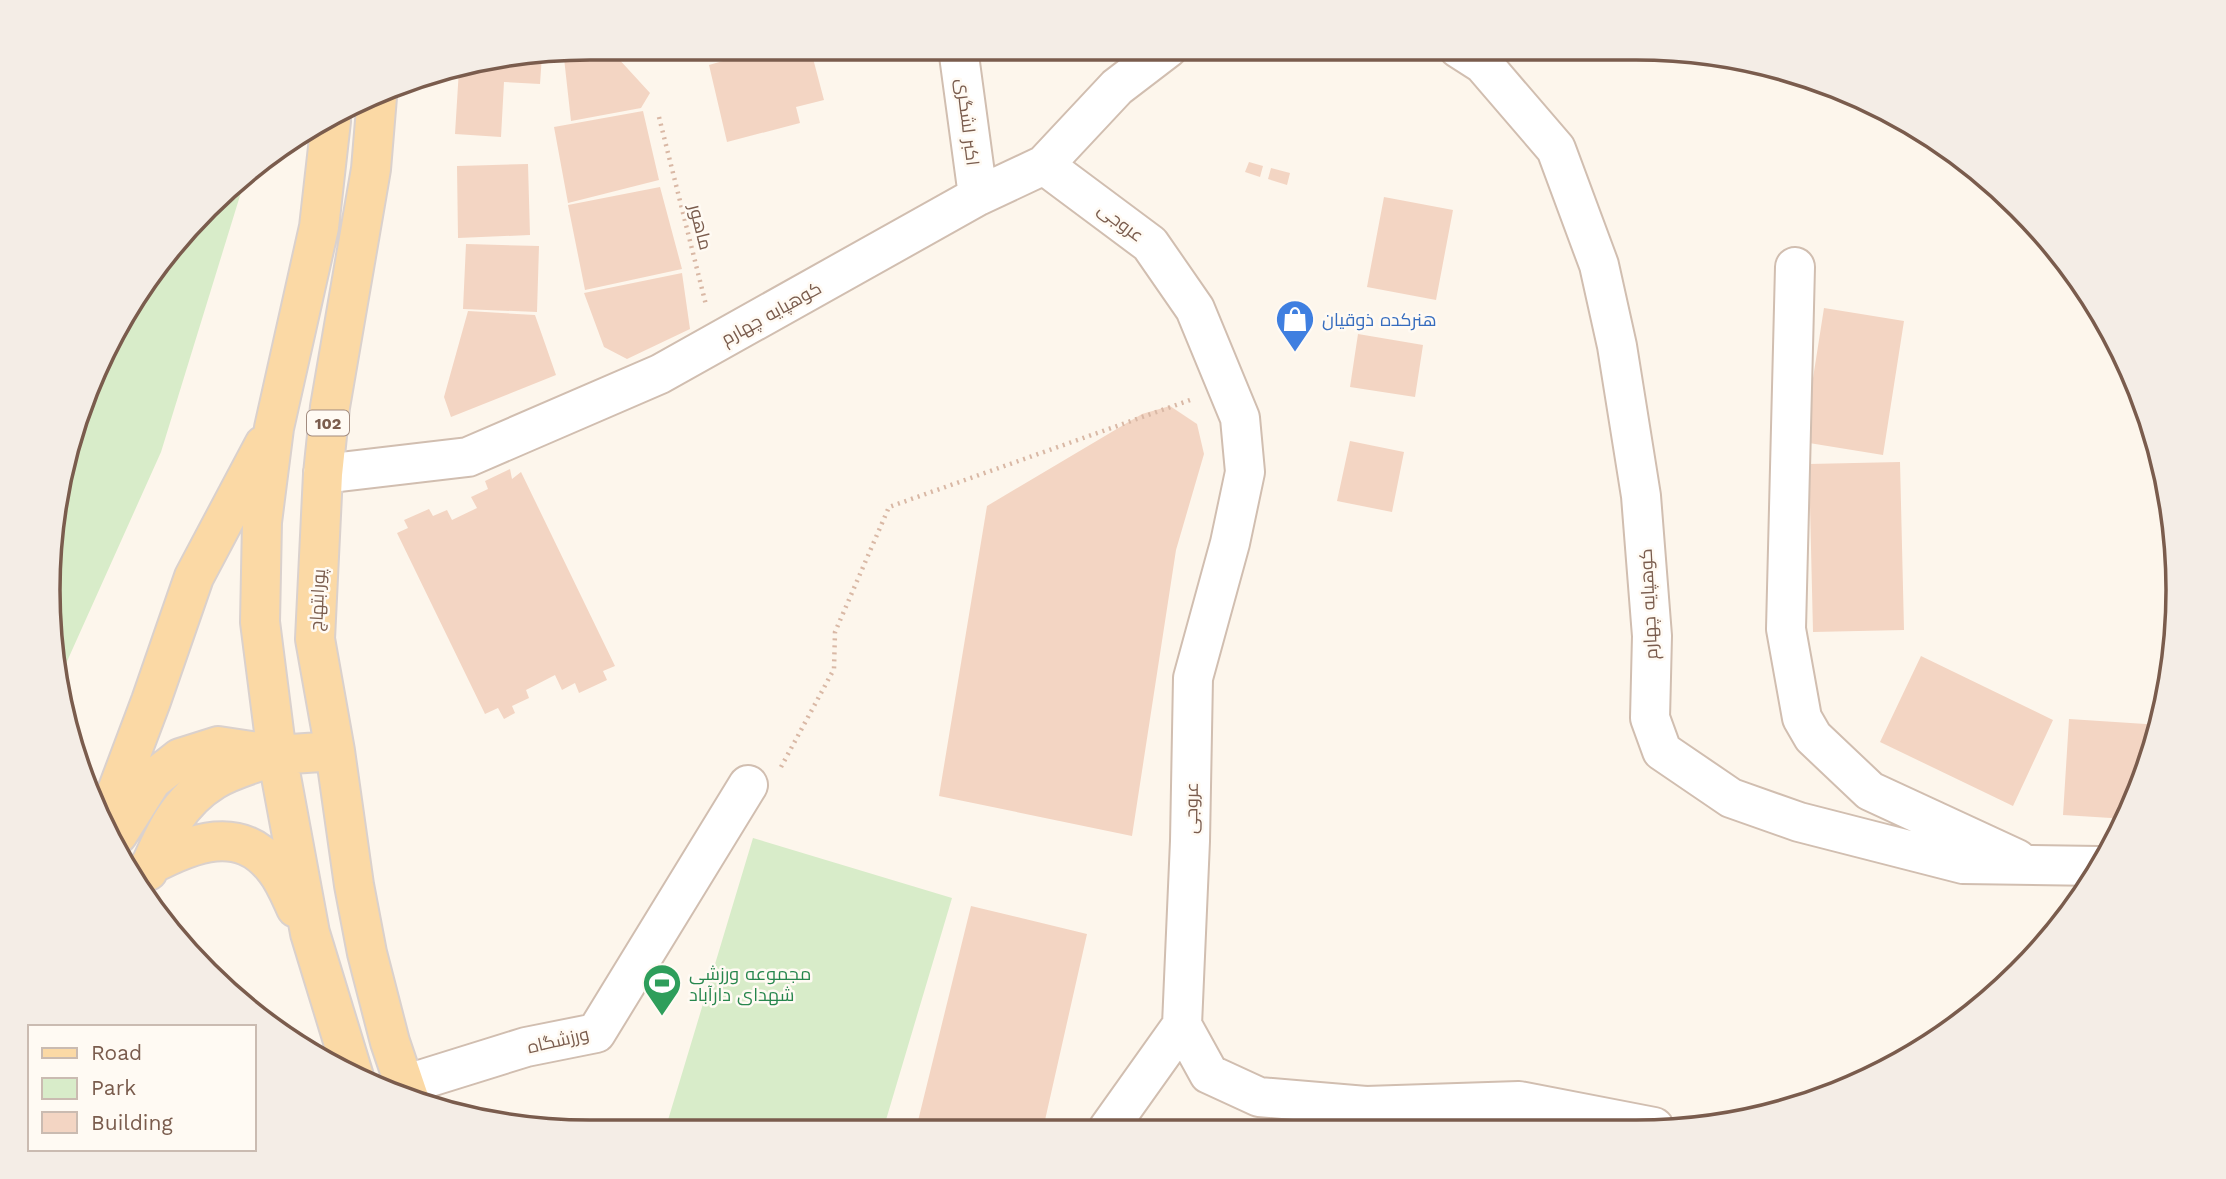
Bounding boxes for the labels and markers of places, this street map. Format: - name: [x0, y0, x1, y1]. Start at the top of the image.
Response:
- shop icon: هنرکده ذوقیان: [1274, 298, 1316, 353]
- place label: هنرکده ذوقیان: [1322, 309, 1437, 331]
- sports icon: مجموعه ورزشی شهدای دارآباد: [641, 962, 683, 1017]
- place label: مجموعه ورزشی شهدای دارآباد: [689, 963, 811, 1006]

